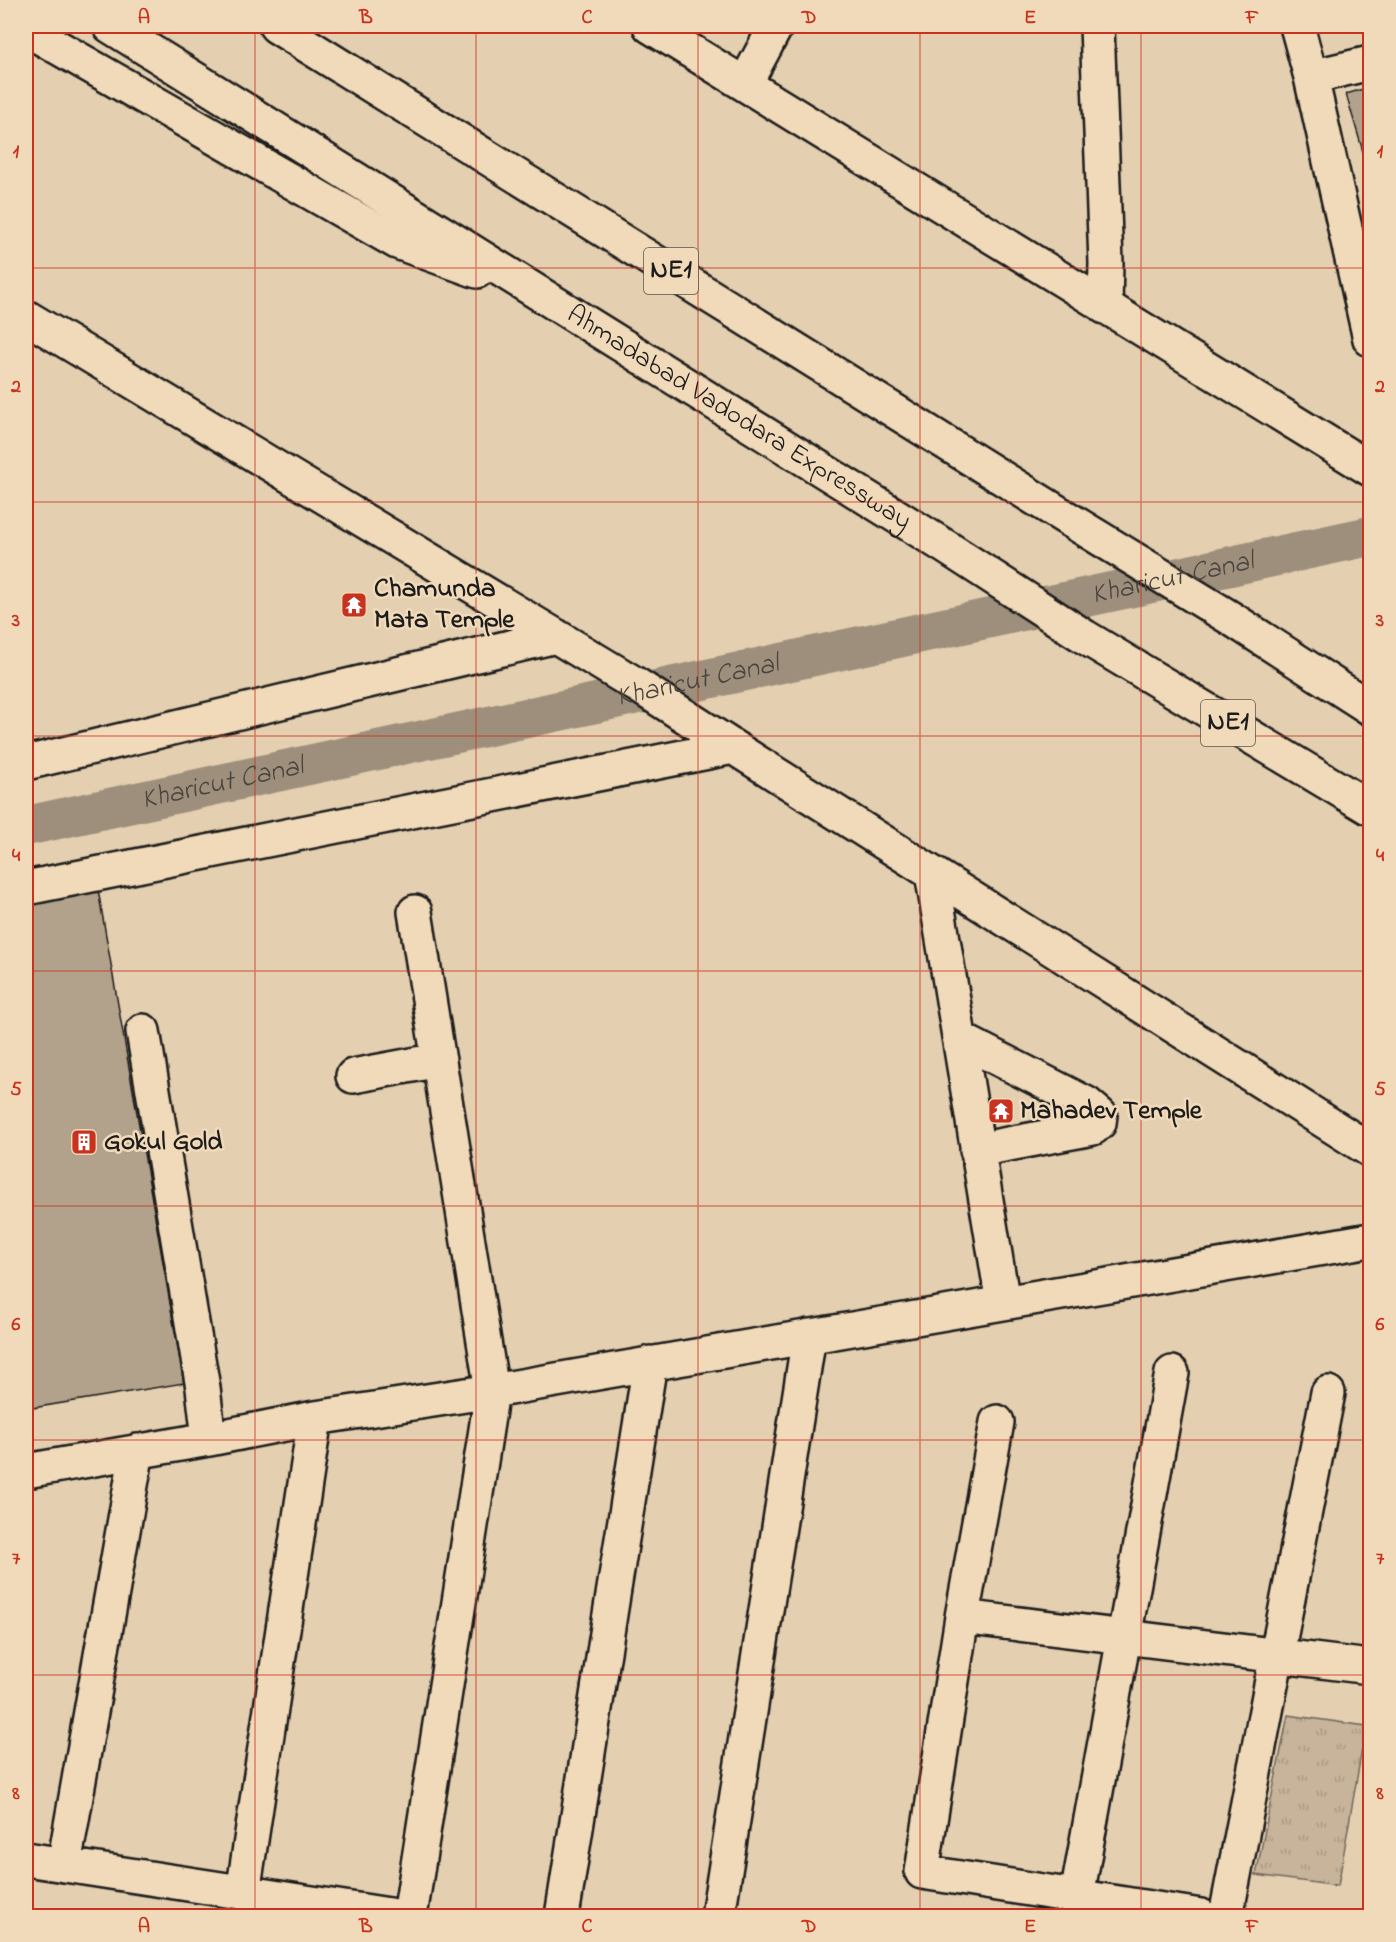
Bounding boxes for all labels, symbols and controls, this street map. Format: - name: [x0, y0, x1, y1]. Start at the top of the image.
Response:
- text: A: [138, 4, 150, 33]
- text: B: [358, 4, 373, 33]
- text: C: [582, 4, 593, 33]
- text: D: [801, 4, 816, 33]
- text: E: [1024, 4, 1036, 33]
- text: F: [1245, 4, 1259, 33]
- text: 1: [13, 138, 20, 167]
- text: 1: [1377, 138, 1384, 167]
- road number: NE1: [644, 248, 698, 294]
- street label: Ahmadabad Vadodara Expressway: [559, 296, 919, 540]
- text: 2: [10, 373, 21, 402]
- text: 2: [1374, 373, 1385, 402]
- water label: Kharicut Canal: [1088, 540, 1261, 616]
- place label: Chamunda Mata Temple: [374, 570, 515, 640]
- temple icon: Chamunda Mata Temple: [339, 590, 369, 620]
- text: 3: [11, 607, 20, 636]
- text: 3: [1375, 607, 1384, 636]
- water label: Kharicut Canal: [613, 643, 786, 719]
- road number: NE1: [1201, 700, 1255, 746]
- water label: Kharicut Canal: [138, 746, 311, 821]
- text: 4: [12, 842, 21, 871]
- text: 4: [1376, 842, 1385, 871]
- text: 5: [10, 1076, 22, 1105]
- text: 5: [1374, 1076, 1386, 1105]
- place label: Mahadev Temple: [1020, 1092, 1203, 1131]
- temple icon: Mahadev Temple: [986, 1096, 1016, 1126]
- place label: Gokul Gold: [104, 1123, 223, 1162]
- building icon: Gokul Gold: [69, 1127, 99, 1157]
- text: 6: [12, 1311, 21, 1340]
- text: 6: [1376, 1311, 1385, 1340]
- text: 7: [12, 1545, 21, 1574]
- text: 7: [1376, 1545, 1385, 1574]
- text: 8: [11, 1780, 20, 1809]
- text: 8: [1375, 1780, 1384, 1809]
- text: A: [138, 1913, 150, 1942]
- text: B: [358, 1913, 373, 1942]
- text: C: [582, 1913, 593, 1942]
- text: D: [801, 1913, 816, 1942]
- text: E: [1024, 1913, 1036, 1942]
- text: F: [1245, 1913, 1259, 1942]

